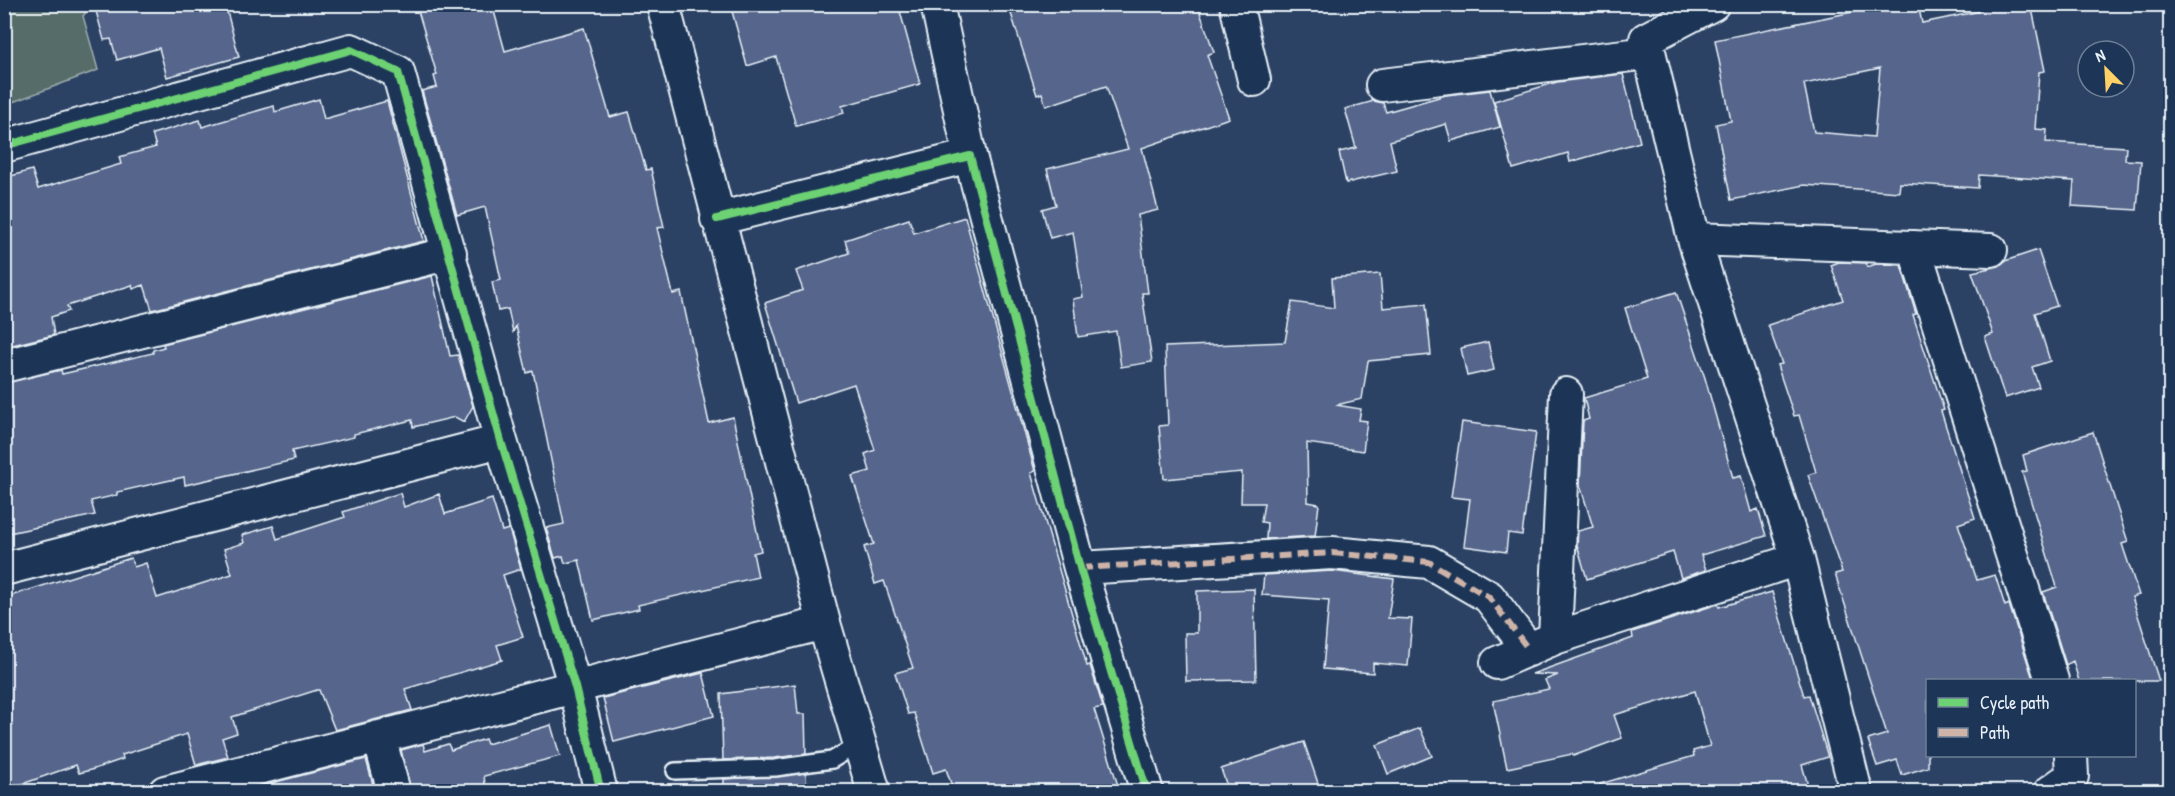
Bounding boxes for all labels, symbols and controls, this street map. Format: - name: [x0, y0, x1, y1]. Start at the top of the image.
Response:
- north arrow: [2076, 39, 2136, 99]
- text: N: [2092, 43, 2109, 67]
- legend: [1926, 679, 2136, 757]
- text: Cycle path: [1980, 690, 2050, 715]
- text: Path: [1980, 720, 2010, 745]

